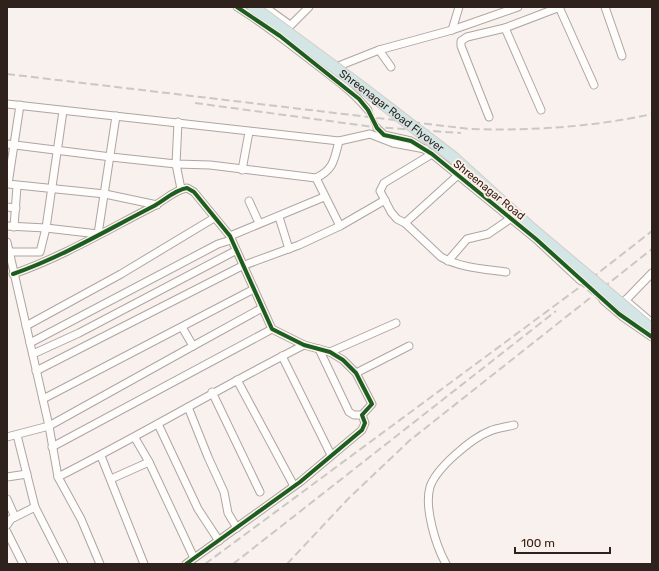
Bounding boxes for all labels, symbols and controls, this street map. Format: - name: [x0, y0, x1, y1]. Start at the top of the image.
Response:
- street label: Shreenagar Road Flyover: [337, 66, 447, 155]
- street label: Shreenagar Road: [451, 157, 527, 223]
- scale bar: [515, 529, 610, 555]
- text: 100 m: [521, 536, 555, 550]

